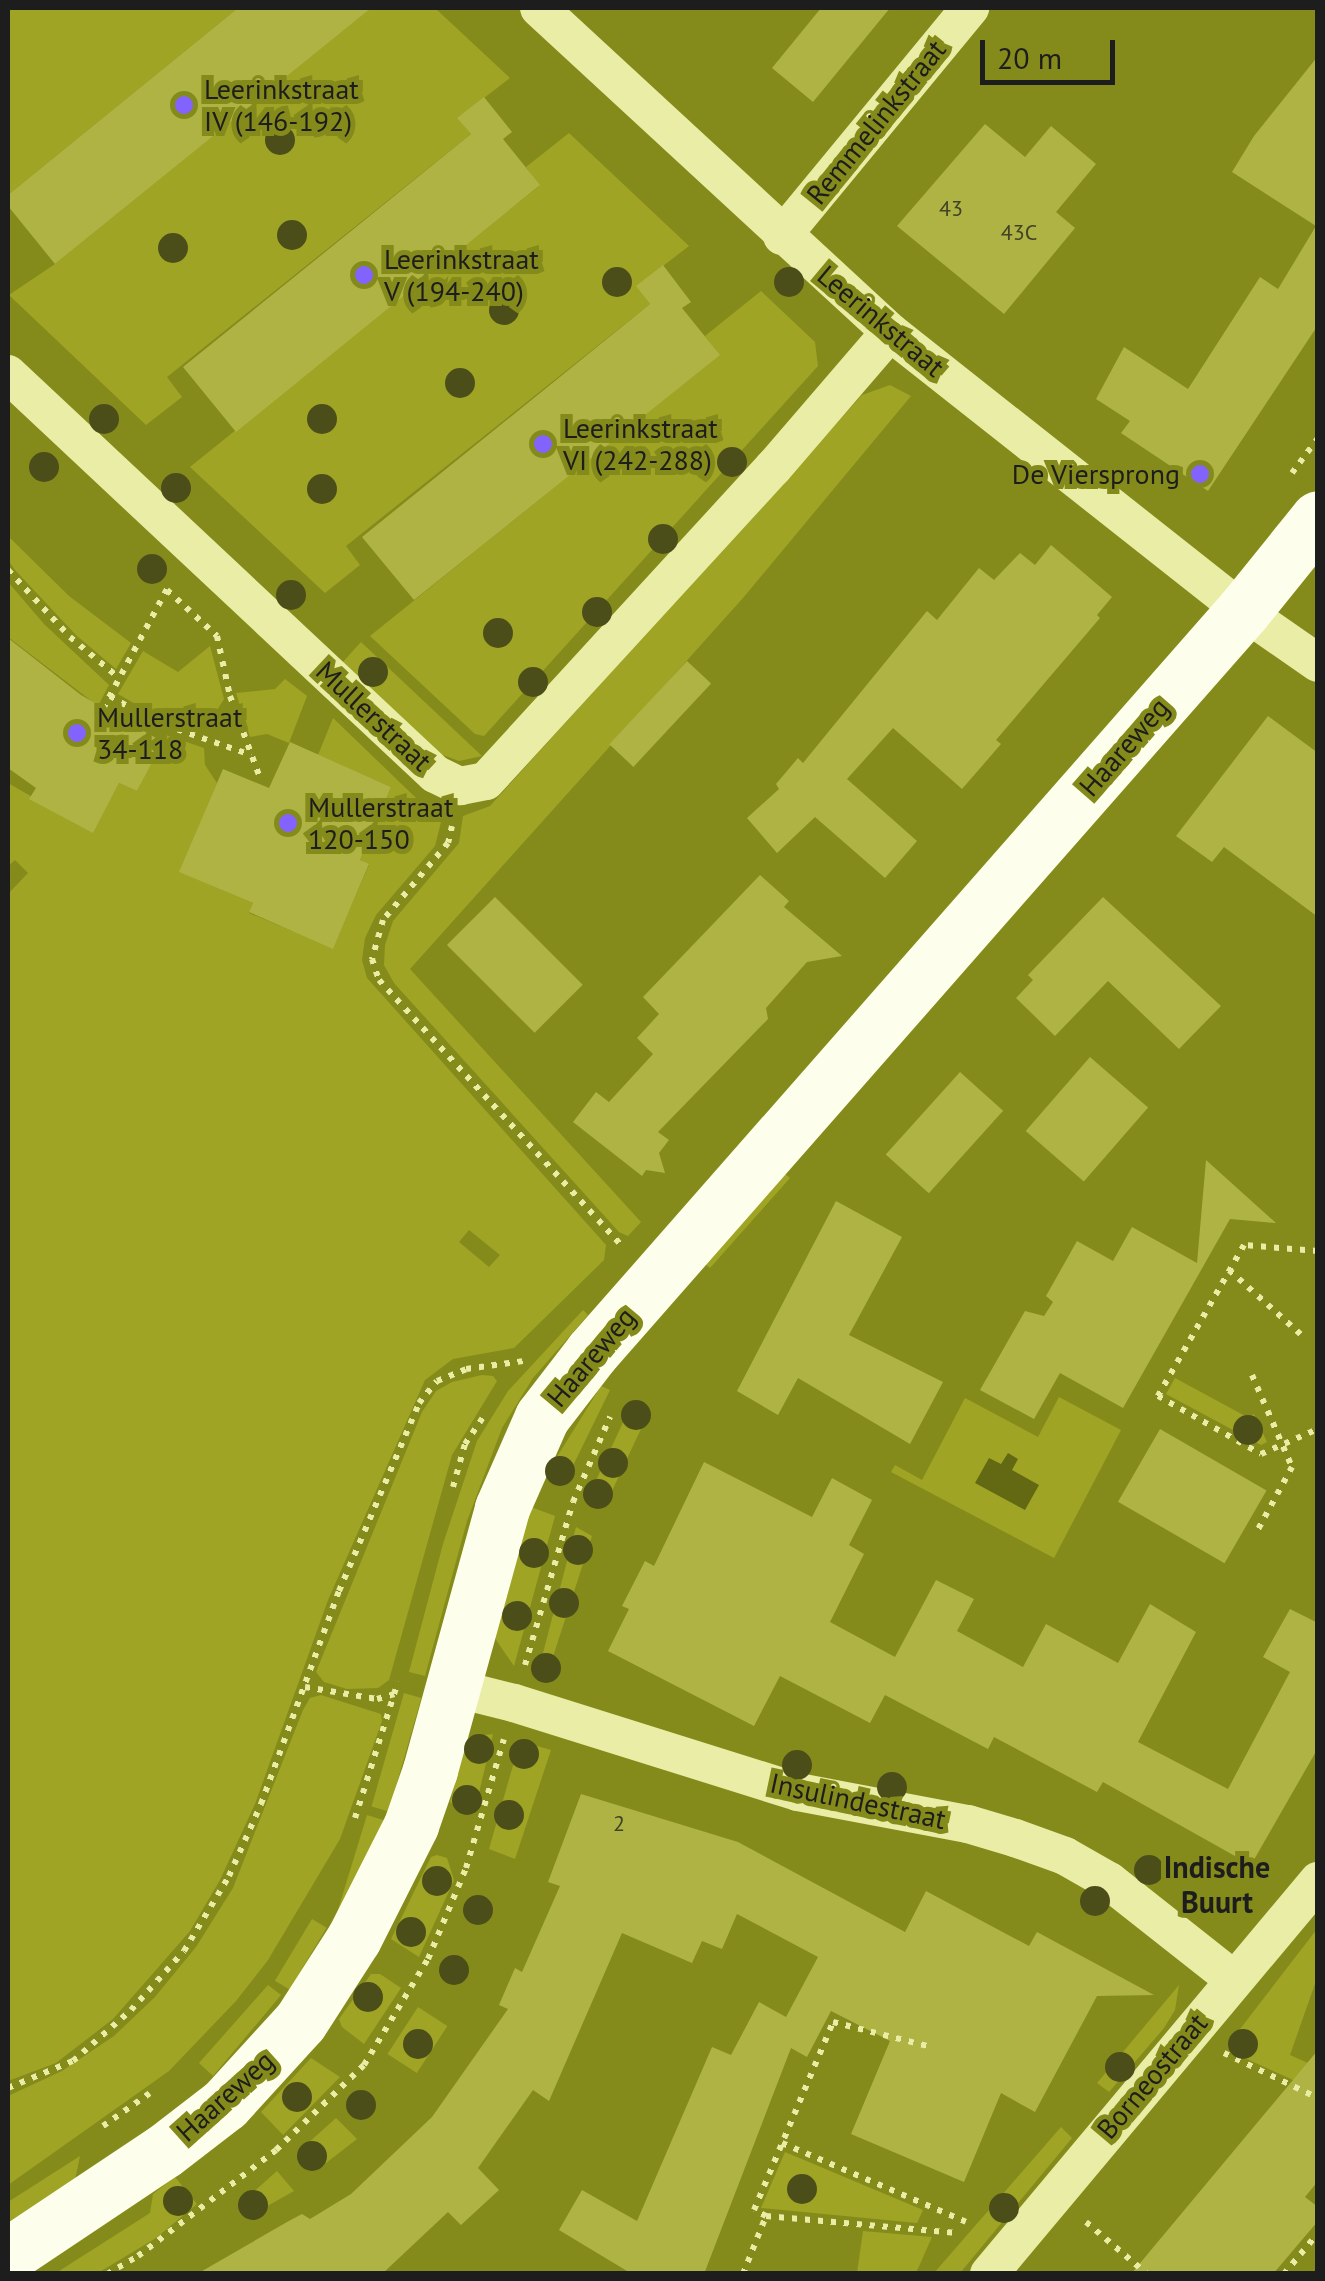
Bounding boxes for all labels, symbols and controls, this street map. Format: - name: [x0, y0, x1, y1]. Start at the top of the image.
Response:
- scale bar: [985, 20, 1120, 82]
- street label: Remmelinkstraat: [799, 33, 953, 211]
- text: 20 m: [997, 38, 1062, 77]
- place label: Leerinkstraat IV (146-192): [204, 72, 359, 138]
- marker: Leerinkstraat IV (146-192): [173, 94, 195, 116]
- house number: 43: [939, 196, 963, 222]
- house number: 43C: [1001, 220, 1037, 246]
- place label: Leerinkstraat V (194-240): [384, 242, 539, 308]
- street label: Leerinkstraat: [811, 258, 951, 384]
- marker: Leerinkstraat V (194-240): [353, 264, 375, 286]
- place label: Leerinkstraat VI (242-288): [563, 411, 718, 477]
- marker: Leerinkstraat VI (242-288): [532, 433, 554, 455]
- place label: De Viersprong: [1011, 457, 1180, 491]
- marker: De Viersprong: [1189, 463, 1211, 485]
- street label: Mullerstraat: [309, 654, 439, 778]
- street label: Haareweg: [1072, 691, 1176, 803]
- place label: Mullerstraat 34-118: [97, 700, 242, 766]
- marker: Mullerstraat 34-118: [66, 722, 88, 744]
- place label: Mullerstraat 120-150: [308, 790, 453, 856]
- marker: Mullerstraat 120-150: [277, 812, 299, 834]
- street label: Haareweg: [540, 1301, 642, 1413]
- street label: Insulindestraat: [767, 1766, 949, 1836]
- house number: 2: [613, 1811, 625, 1837]
- district label: Indische Buurt: [1164, 1849, 1270, 1920]
- street label: Borneostraat: [1090, 2007, 1214, 2145]
- street label: Haareweg: [169, 2044, 281, 2148]

